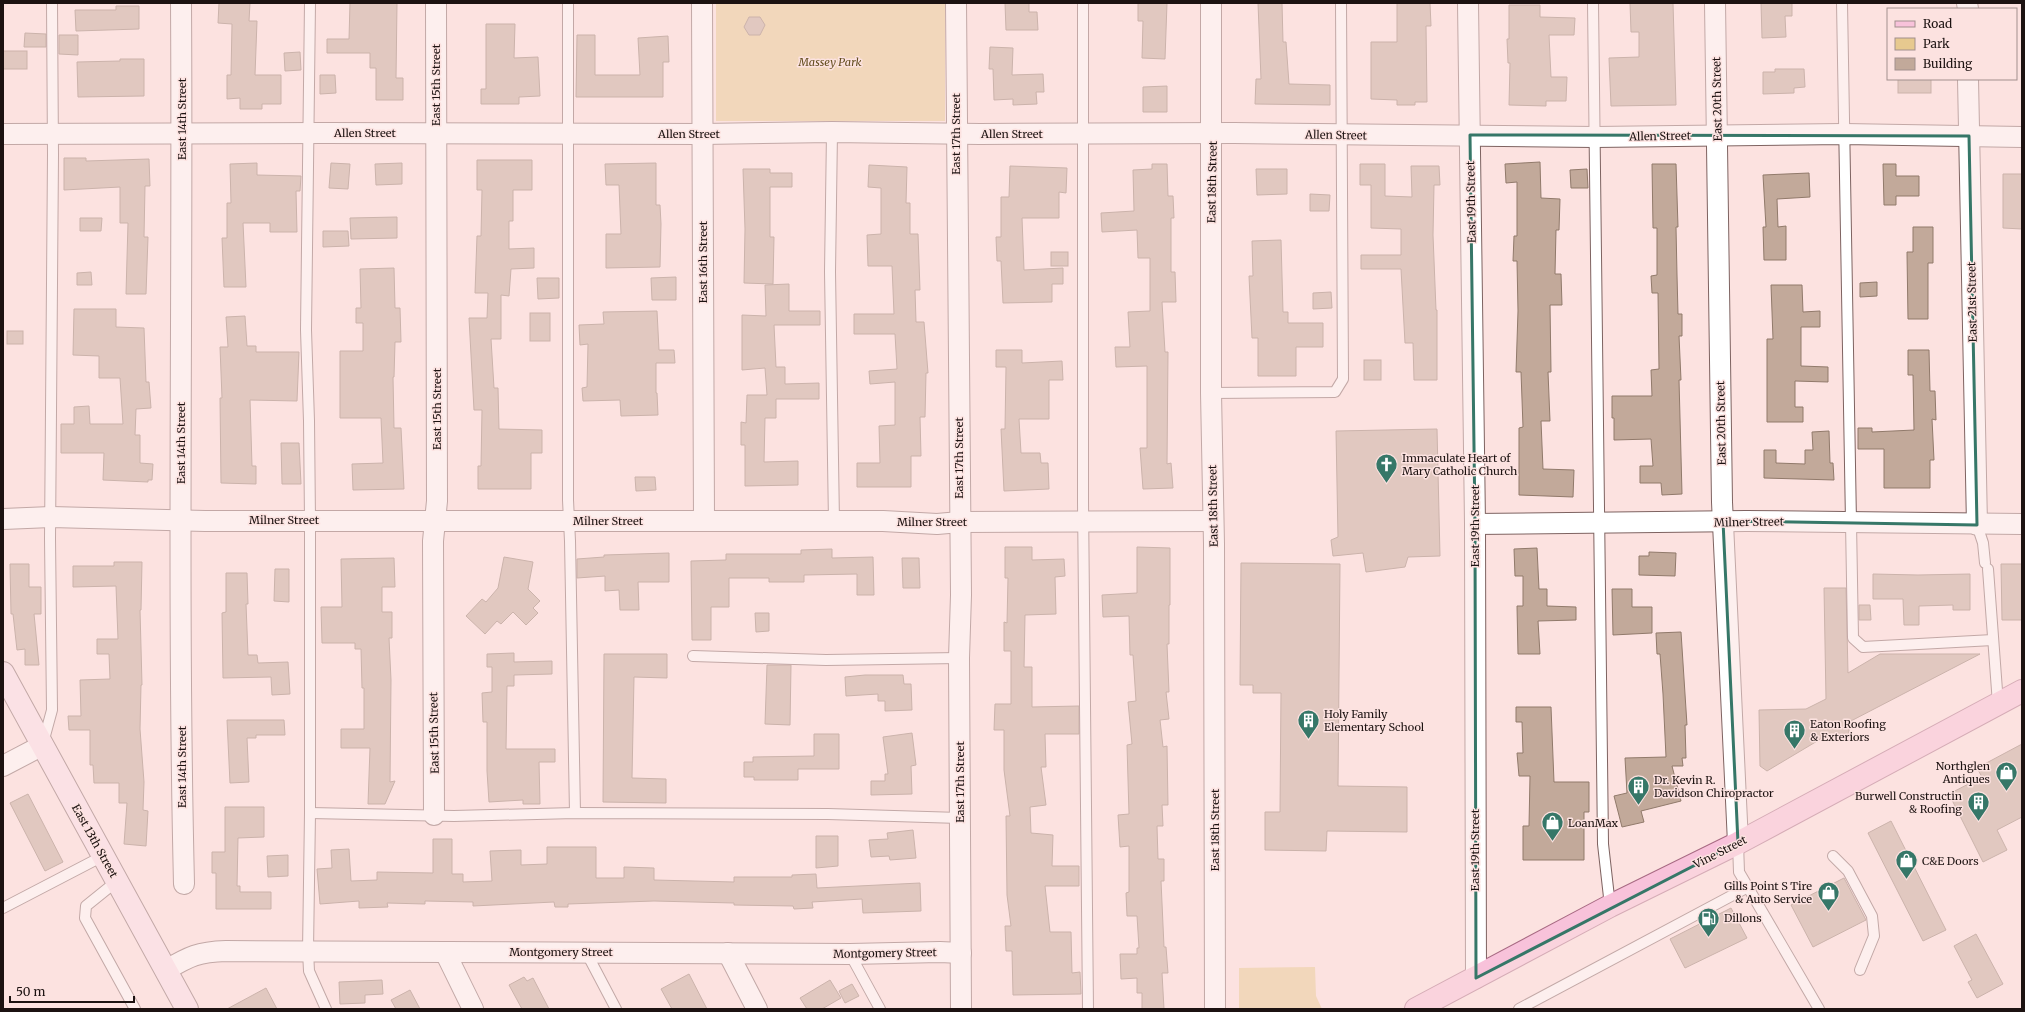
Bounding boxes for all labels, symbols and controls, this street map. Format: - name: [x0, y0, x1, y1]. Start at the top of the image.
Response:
- legend: [1887, 8, 2017, 80]
- text: Road: [1923, 16, 1952, 31]
- text: Park: [1923, 36, 1950, 51]
- street label: East 15th Street: [429, 43, 443, 126]
- park label: Massey Park: [798, 55, 861, 69]
- street label: East 20th Street: [1709, 56, 1725, 141]
- text: Building: [1923, 56, 1973, 71]
- street label: East 14th Street: [175, 77, 189, 160]
- street label: East 17th Street: [949, 92, 963, 175]
- street label: Allen Street: [333, 126, 397, 140]
- street label: Allen Street: [657, 127, 721, 141]
- street label: Allen Street: [980, 127, 1044, 141]
- street label: Allen Street: [1304, 127, 1368, 143]
- street label: Allen Street: [1628, 128, 1692, 144]
- street label: East 18th Street: [1204, 140, 1220, 223]
- street label: East 19th Street: [1463, 160, 1479, 243]
- street label: East 16th Street: [696, 220, 710, 303]
- street label: East 21st Street: [1964, 261, 1980, 342]
- street label: East 15th Street: [430, 367, 444, 450]
- street label: East 20th Street: [1713, 380, 1729, 465]
- street label: East 14th Street: [174, 401, 188, 484]
- street label: East 17th Street: [952, 416, 966, 499]
- church icon: Immaculate Heart of Mary Catholic Church: [1374, 451, 1400, 484]
- place label: Immaculate Heart of Mary Catholic Church: [1402, 451, 1518, 478]
- street label: East 18th Street: [1205, 464, 1221, 547]
- street label: East 19th Street: [1468, 484, 1482, 567]
- street label: Milner Street: [249, 513, 320, 527]
- street label: Milner Street: [573, 514, 644, 528]
- street label: Milner Street: [1714, 514, 1785, 530]
- street label: Milner Street: [897, 515, 968, 529]
- street label: East 15th Street: [426, 691, 442, 774]
- building icon: Holy Family Elementary School: [1296, 707, 1322, 740]
- place label: Holy Family Elementary School: [1324, 707, 1425, 734]
- building icon: Eaton Roofing & Exteriors: [1781, 717, 1807, 750]
- place label: Eaton Roofing & Exteriors: [1810, 717, 1886, 744]
- street label: East 14th Street: [175, 725, 189, 808]
- street label: East 17th Street: [953, 740, 967, 823]
- place label: Northglen Antiques: [1936, 759, 1991, 786]
- shop icon: Northglen Antiques: [1993, 759, 2019, 792]
- building icon: Dr. Kevin R. Davidson Chiropractor: [1626, 773, 1652, 806]
- place label: Dr. Kevin R. Davidson Chiropractor: [1654, 773, 1774, 800]
- street label: East 18th Street: [1208, 788, 1222, 871]
- place label: Burwell Constructin & Roofing: [1855, 789, 1963, 816]
- building icon: Burwell Constructin & Roofing: [1965, 789, 1991, 822]
- street label: East 13th Street: [69, 802, 121, 881]
- street label: East 19th Street: [1468, 808, 1482, 891]
- shop icon: LoanMax: [1540, 810, 1566, 843]
- place label: LoanMax: [1568, 816, 1619, 830]
- street label: Vine Street: [1690, 832, 1750, 872]
- shop icon: C&E Doors: [1894, 848, 1920, 881]
- place label: C&E Doors: [1922, 854, 1979, 868]
- place label: Gills Point S Tire & Auto Service: [1724, 879, 1812, 906]
- shop icon: Gills Point S Tire & Auto Service: [1815, 879, 1841, 912]
- fuel station icon: Dillons: [1695, 905, 1721, 938]
- place label: Dillons: [1724, 911, 1762, 925]
- street label: Montgomery Street: [509, 945, 614, 959]
- street label: Montgomery Street: [833, 945, 938, 961]
- scale bar: [10, 978, 134, 1004]
- text: 50 m: [16, 984, 45, 999]

